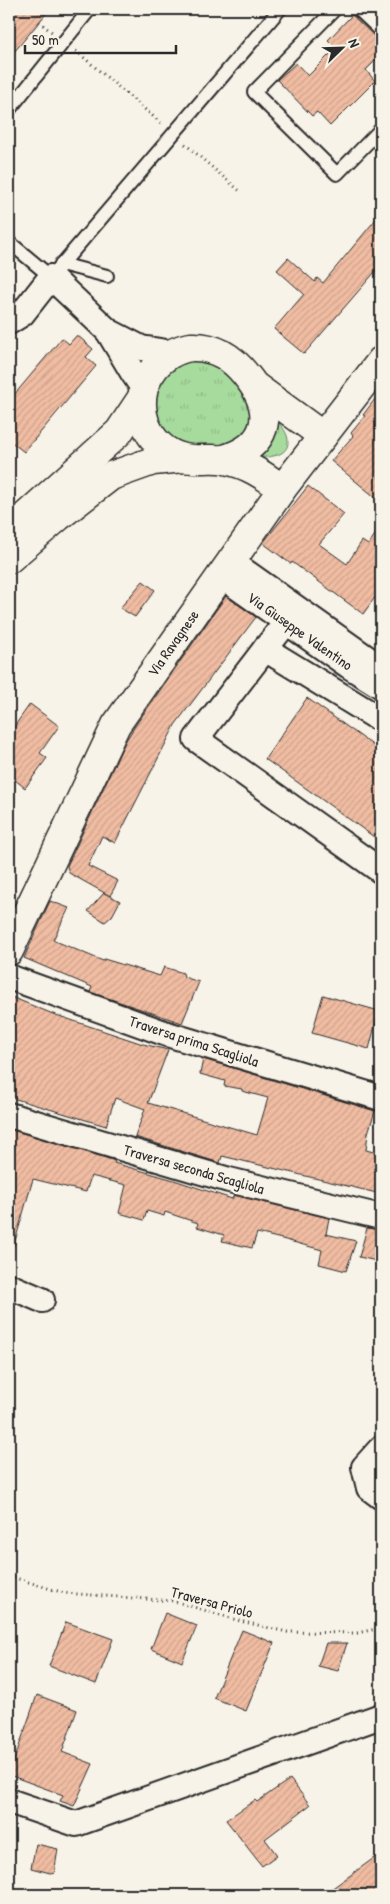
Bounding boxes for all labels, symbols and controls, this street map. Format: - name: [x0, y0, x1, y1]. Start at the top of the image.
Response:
- scale bar: [25, 22, 176, 54]
- north arrow: [318, 22, 368, 72]
- text: 50 m: [32, 29, 59, 50]
- text: N: [344, 36, 365, 50]
- street label: Via Giuseppe Valentino: [243, 587, 357, 675]
- street label: Via Ravagnese: [142, 605, 204, 681]
- street label: Traversa prima Scagliola: [126, 1010, 262, 1072]
- street label: Traversa seconda Scagliola: [121, 1139, 267, 1199]
- street label: Traversa Priolo: [169, 1581, 255, 1623]

